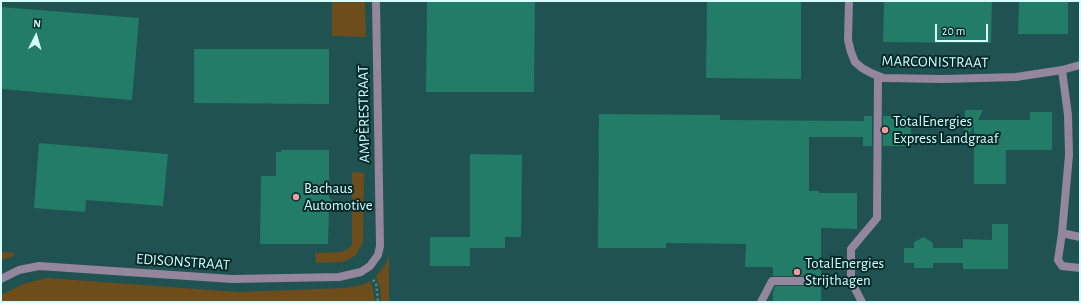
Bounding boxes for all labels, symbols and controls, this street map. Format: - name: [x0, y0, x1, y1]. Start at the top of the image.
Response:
- north arrow: [16, 16, 56, 56]
- scale bar: [937, 16, 990, 42]
- text: N: [33, 18, 41, 29]
- text: 20 m: [942, 25, 965, 37]
- street label: MARCONISTRAAT: [882, 52, 988, 72]
- street label: AMPÈRESTRAAT: [354, 65, 374, 163]
- place label: TotalEnergies Express Landgraaf: [893, 112, 998, 147]
- marker: TotalEnergies Express Landgraaf: [880, 125, 890, 135]
- place label: Bachaus Automotive: [304, 179, 373, 214]
- marker: Bachaus Automotive: [291, 192, 301, 202]
- street label: EDISONSTRAAT: [135, 250, 231, 274]
- place label: TotalEnergies Strijthagen: [805, 254, 884, 289]
- marker: TotalEnergies Strijthagen: [792, 267, 802, 277]

